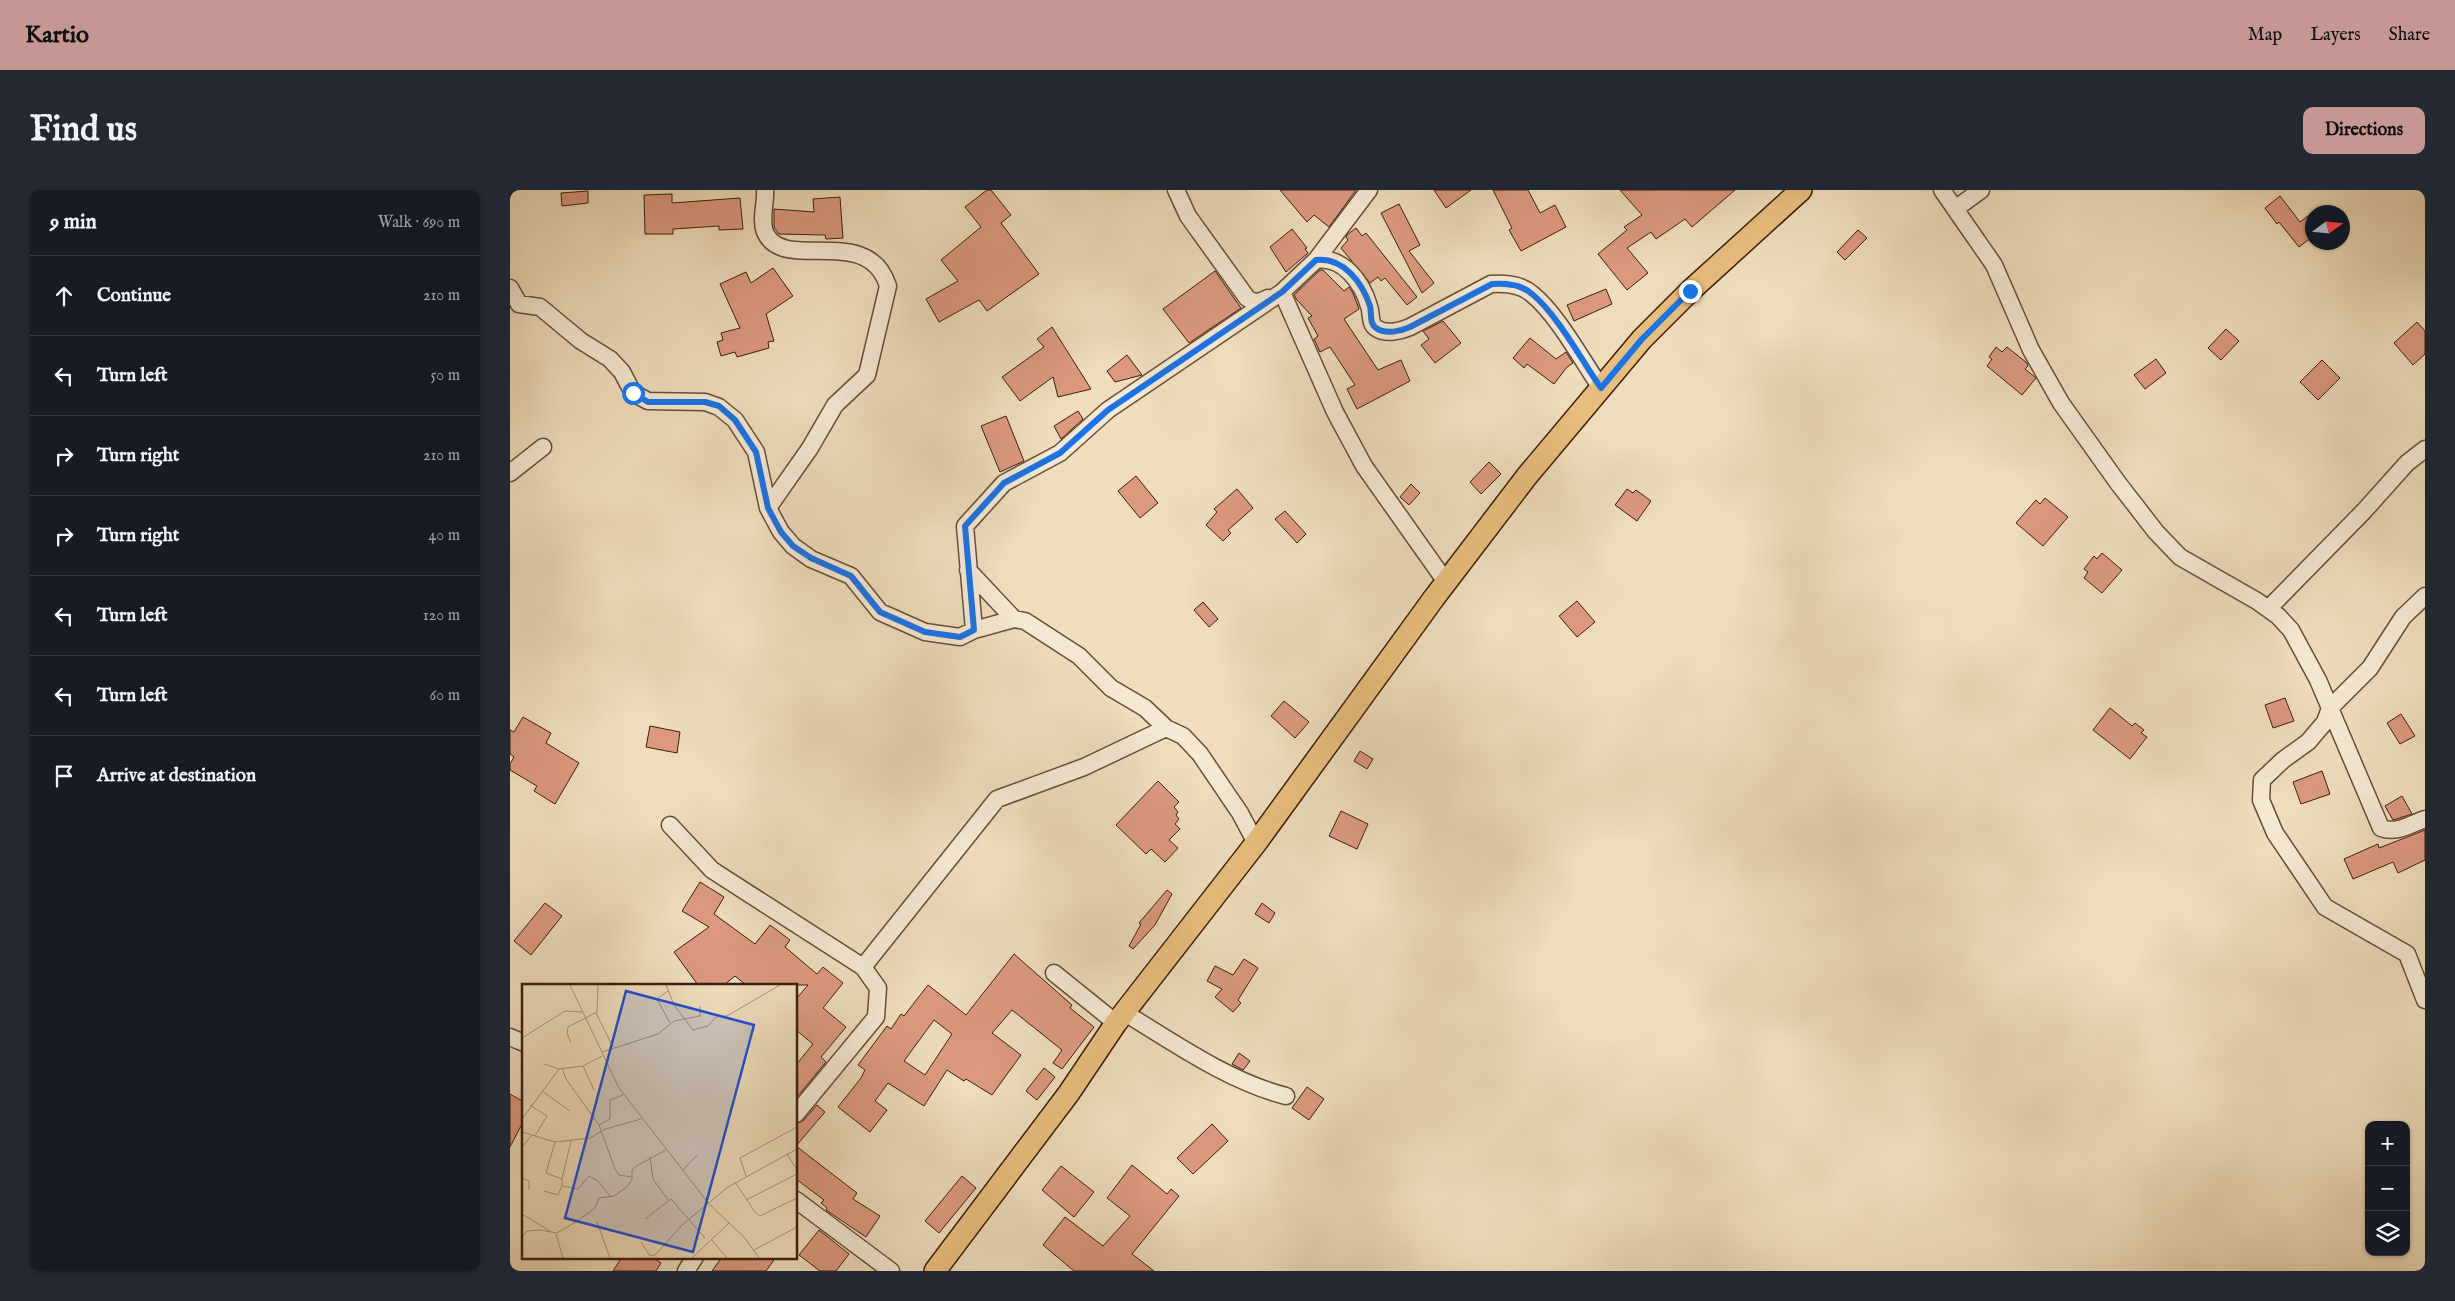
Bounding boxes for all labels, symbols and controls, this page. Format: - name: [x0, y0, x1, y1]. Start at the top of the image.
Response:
- text: Kartio: [25, 20, 89, 51]
- text: Map: [2248, 24, 2282, 47]
- text: Layers: [2310, 24, 2361, 47]
- text: Share: [2389, 24, 2430, 47]
- button: Directions: [2303, 107, 2425, 154]
- text: Find us: [30, 108, 137, 153]
- north arrow: [2305, 205, 2350, 250]
- text: 9 min: [50, 209, 97, 236]
- text: Walk · 690 m: [378, 213, 460, 233]
- route end: [1679, 280, 1702, 303]
- icon: ahead: [50, 282, 78, 310]
- text: Continue: [97, 284, 171, 308]
- text: 210 m: [423, 286, 460, 306]
- icon: left: [50, 362, 78, 390]
- text: Turn left: [97, 364, 168, 388]
- text: 50 m: [431, 366, 460, 386]
- route start: [622, 382, 645, 405]
- icon: right: [50, 442, 78, 470]
- text: Turn right: [97, 444, 179, 468]
- text: 210 m: [423, 446, 460, 466]
- icon: right: [50, 522, 78, 550]
- text: Turn right: [97, 524, 179, 548]
- text: 40 m: [428, 526, 460, 546]
- icon: left: [50, 602, 78, 630]
- text: Turn left: [97, 604, 168, 628]
- text: 120 m: [423, 606, 460, 626]
- icon: left: [50, 682, 78, 710]
- text: Turn left: [97, 684, 168, 708]
- text: 60 m: [430, 686, 460, 706]
- icon: arrive: [50, 762, 78, 790]
- text: Arrive at destination: [97, 764, 256, 788]
- inset map: [522, 984, 798, 1258]
- map controls: [2365, 1121, 2410, 1256]
- button: +: [2365, 1121, 2410, 1166]
- button: −: [2365, 1166, 2410, 1211]
- button: layers: [2365, 1211, 2410, 1256]

